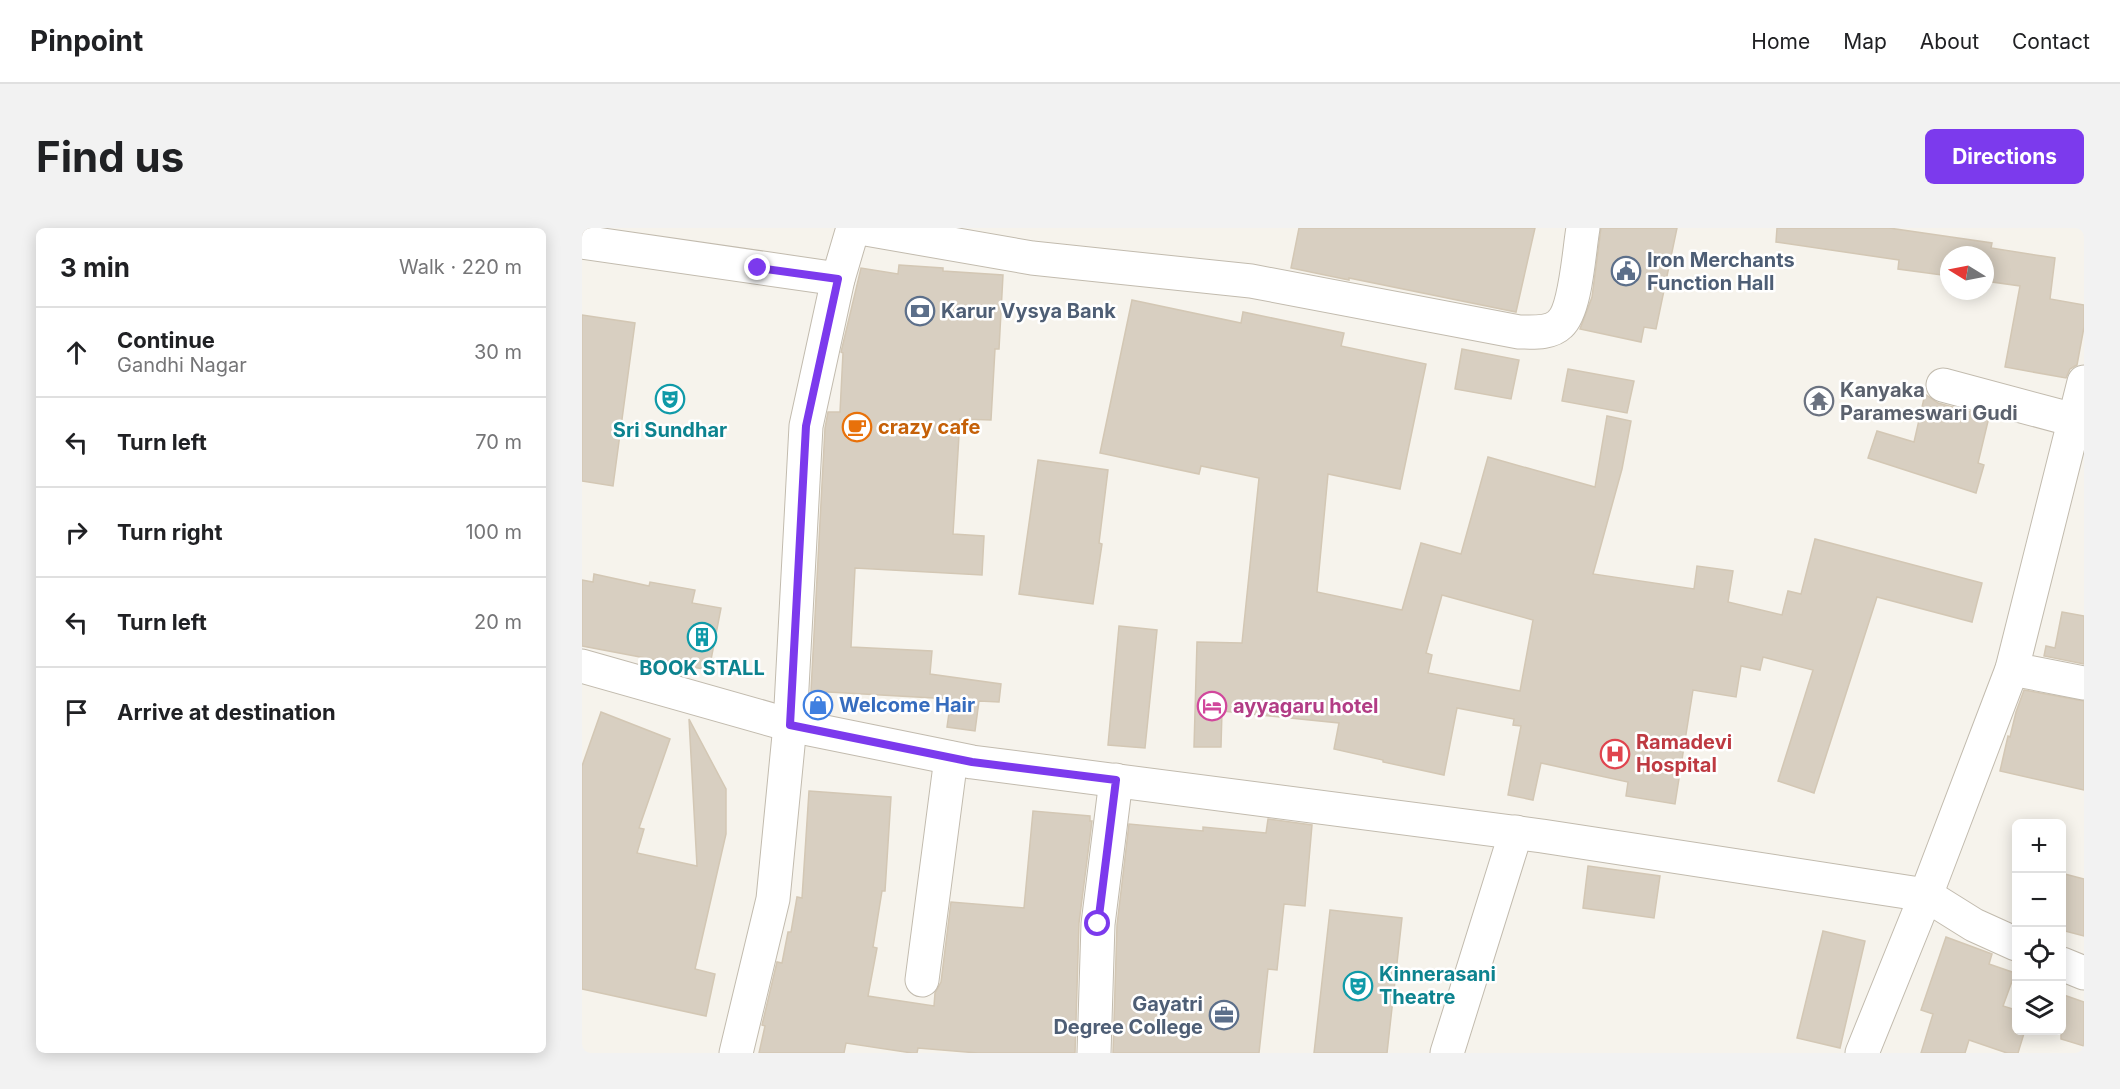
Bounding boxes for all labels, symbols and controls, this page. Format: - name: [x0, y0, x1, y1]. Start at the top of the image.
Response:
- text: Pinpoint: [30, 24, 143, 58]
- text: Home: [1751, 29, 1810, 54]
- text: Map: [1843, 29, 1887, 54]
- text: About: [1920, 29, 1979, 54]
- text: Contact: [2012, 29, 2090, 54]
- button: Directions: [1925, 129, 2084, 184]
- text: Find us: [36, 131, 184, 182]
- north arrow: [1940, 246, 1994, 300]
- place label: Iron Merchants Function Hall: [1647, 248, 1795, 295]
- text: 3 min: [60, 252, 130, 283]
- route end: [744, 254, 770, 280]
- text: Walk · 220 m: [399, 255, 522, 279]
- public building icon: Iron Merchants Function Hall: [1610, 255, 1642, 287]
- bank icon: Karur Vysya Bank: [904, 295, 936, 327]
- place label: Karur Vysya Bank: [941, 299, 1116, 323]
- text: Continue: [117, 327, 215, 353]
- icon: ahead: [60, 336, 93, 369]
- text: 30 m: [474, 340, 522, 364]
- text: Gandhi Nagar: [117, 353, 247, 377]
- place label: Kanyaka Parameswari Gudi: [1840, 378, 2018, 425]
- theatre icon: Sri Sundhar: [654, 383, 686, 415]
- temple icon: Kanyaka Parameswari Gudi: [1803, 385, 1835, 417]
- cafe icon: crazy cafe: [841, 411, 873, 443]
- place label: crazy cafe: [878, 415, 981, 439]
- place label: Sri Sundhar: [613, 418, 727, 442]
- icon: left: [60, 426, 93, 459]
- text: Turn left: [117, 429, 207, 455]
- text: 70 m: [475, 430, 522, 454]
- icon: right: [60, 516, 93, 549]
- text: Turn right: [117, 519, 223, 545]
- text: 100 m: [465, 520, 522, 544]
- icon: left: [60, 606, 93, 639]
- text: Turn left: [117, 609, 207, 635]
- text: 20 m: [474, 610, 522, 634]
- building icon: BOOK STALL: [686, 621, 718, 653]
- place label: BOOK STALL: [639, 656, 765, 680]
- shop icon: Welcome Hair: [802, 689, 834, 721]
- hotel icon: ayyagaru hotel: [1196, 690, 1228, 722]
- place label: Welcome Hair: [839, 693, 975, 717]
- place label: ayyagaru hotel: [1233, 694, 1379, 718]
- icon: arrive: [60, 696, 93, 729]
- text: Arrive at destination: [117, 699, 336, 725]
- place label: Ramadevi Hospital: [1636, 730, 1732, 777]
- hospital icon: Ramadevi Hospital: [1599, 738, 1631, 770]
- map controls: [2012, 819, 2066, 1035]
- button: +: [2012, 819, 2066, 873]
- button: −: [2012, 873, 2066, 927]
- route start: [1084, 910, 1110, 936]
- button: locate: [2012, 927, 2066, 981]
- place label: Kinnerasani Theatre: [1379, 962, 1496, 1009]
- theatre icon: Kinnerasani Theatre: [1342, 970, 1374, 1002]
- button: layers: [2012, 981, 2066, 1035]
- place label: Gayatri Degree College: [1053, 992, 1203, 1039]
- office icon: Gayatri Degree College: [1208, 999, 1240, 1031]

